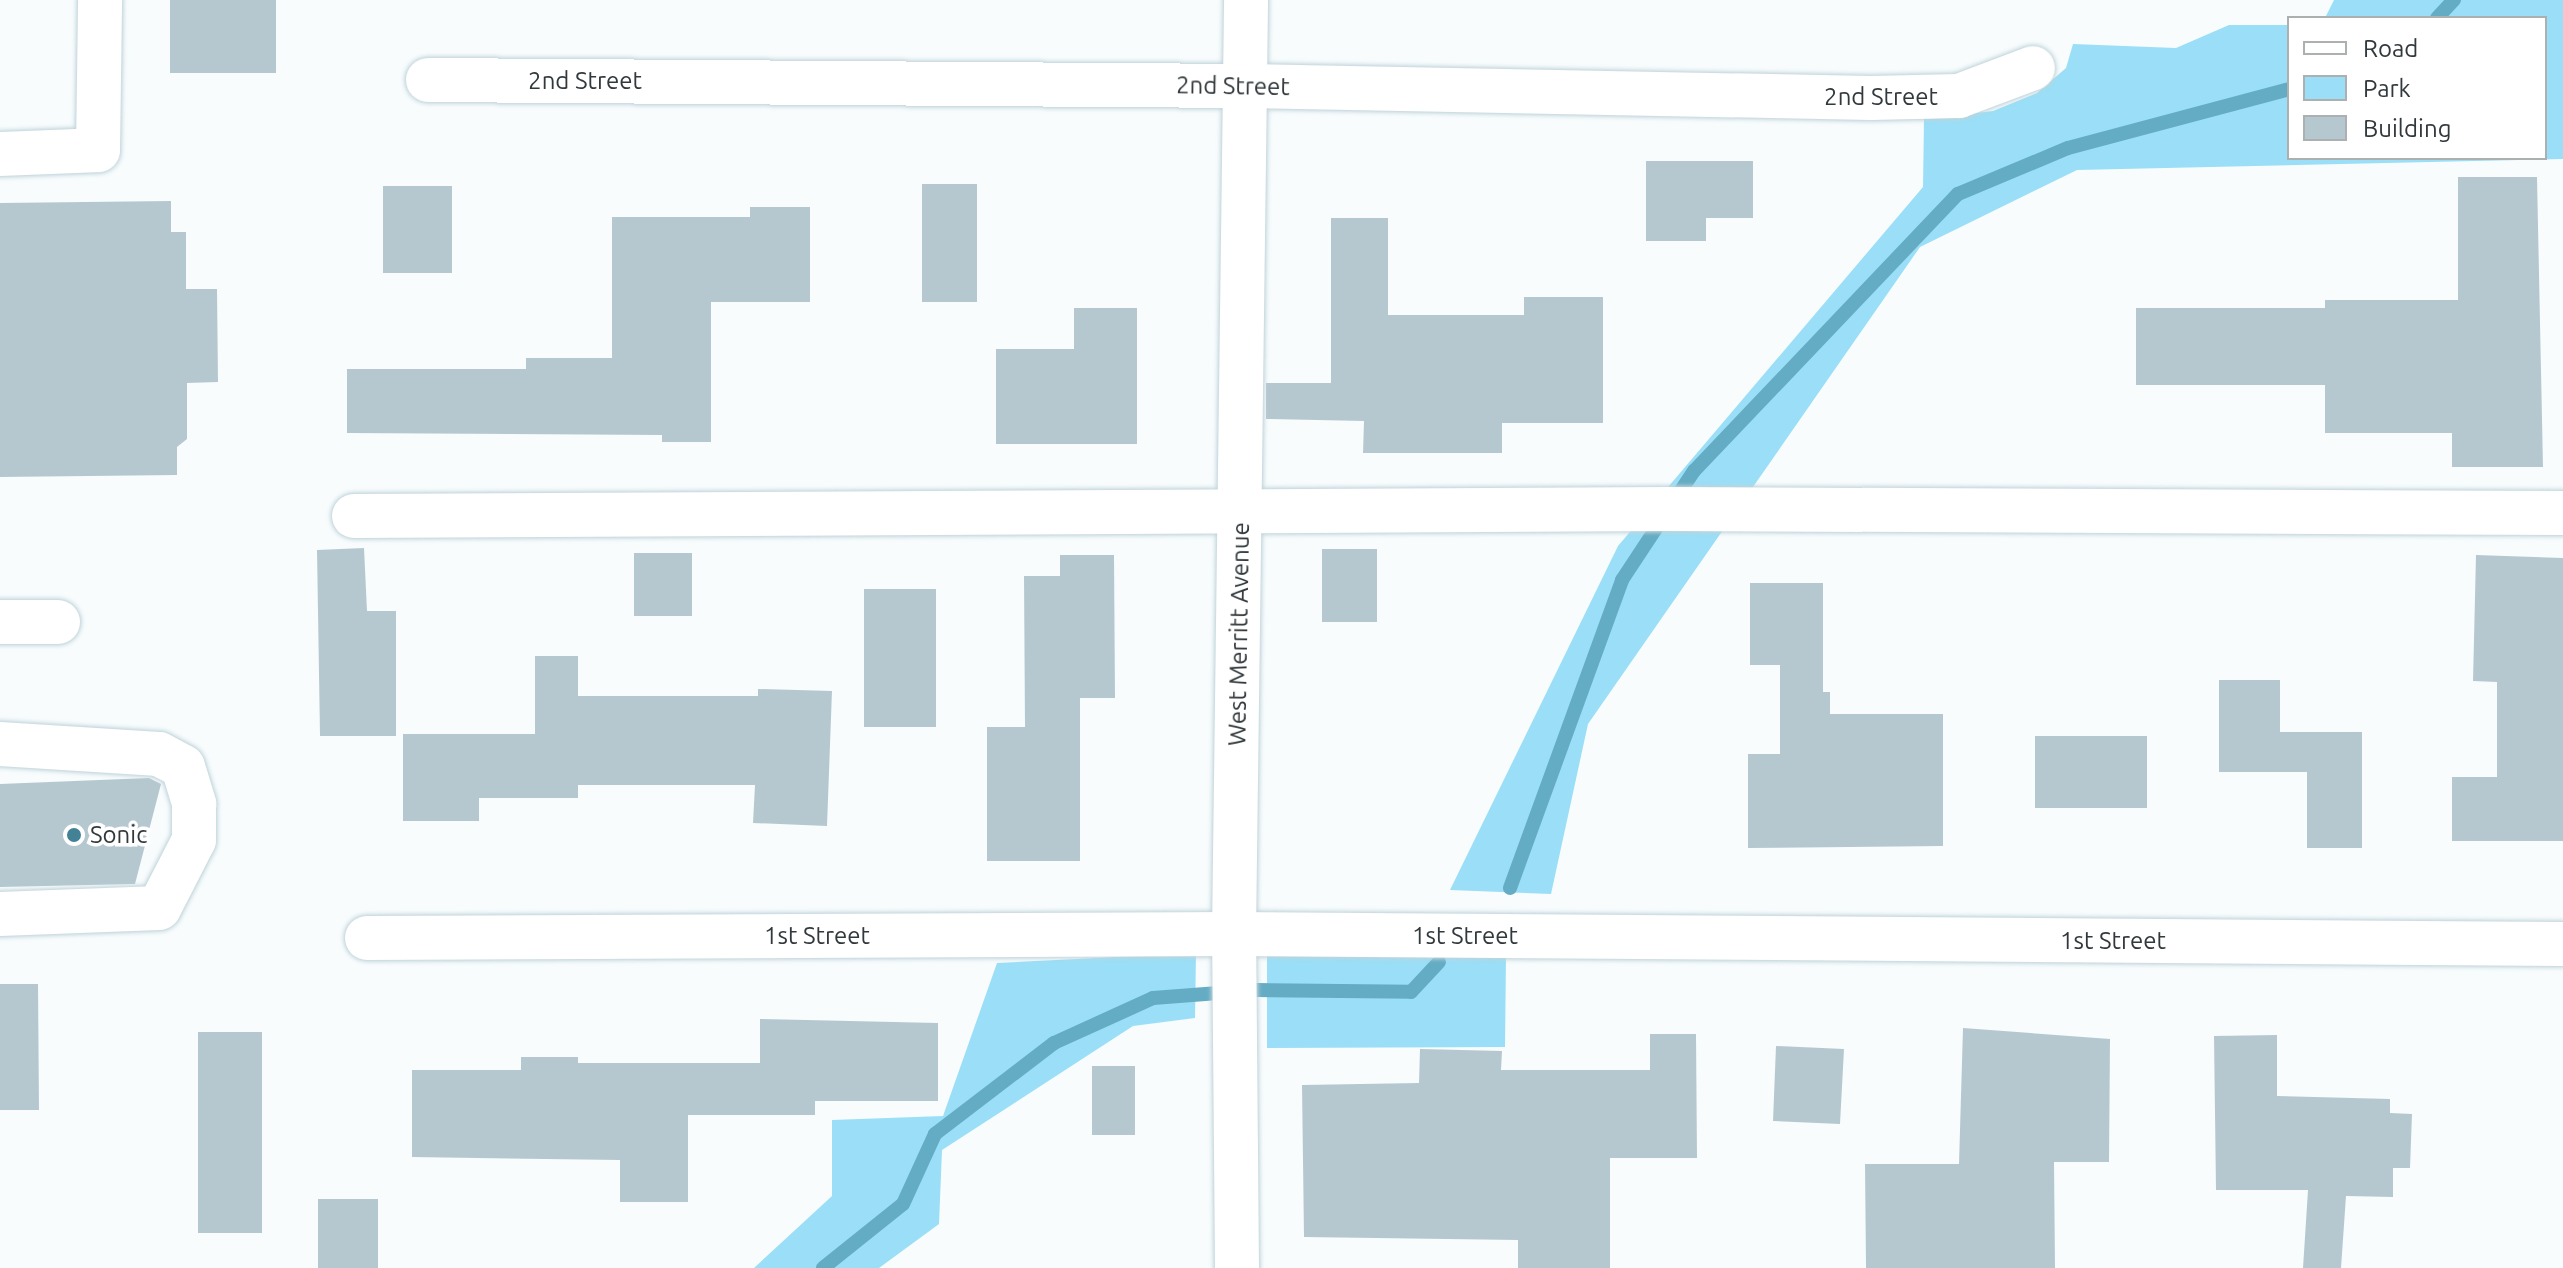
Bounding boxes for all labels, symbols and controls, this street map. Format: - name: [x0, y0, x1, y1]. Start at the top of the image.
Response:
- legend: [2287, 16, 2547, 160]
- text: Road: [2363, 35, 2418, 62]
- street label: 2nd Street: [528, 67, 642, 95]
- street label: 2nd Street: [1176, 71, 1290, 101]
- text: Park: [2363, 75, 2411, 102]
- street label: 2nd Street: [1824, 83, 1938, 111]
- text: Building: [2363, 115, 2451, 142]
- street label: West Merritt Avenue: [1223, 522, 1255, 746]
- place label: Sonic: [90, 821, 147, 849]
- marker: Sonic: [65, 826, 83, 844]
- street label: 1st Street: [764, 922, 870, 950]
- street label: 1st Street: [1412, 922, 1518, 950]
- street label: 1st Street: [2060, 927, 2166, 955]

